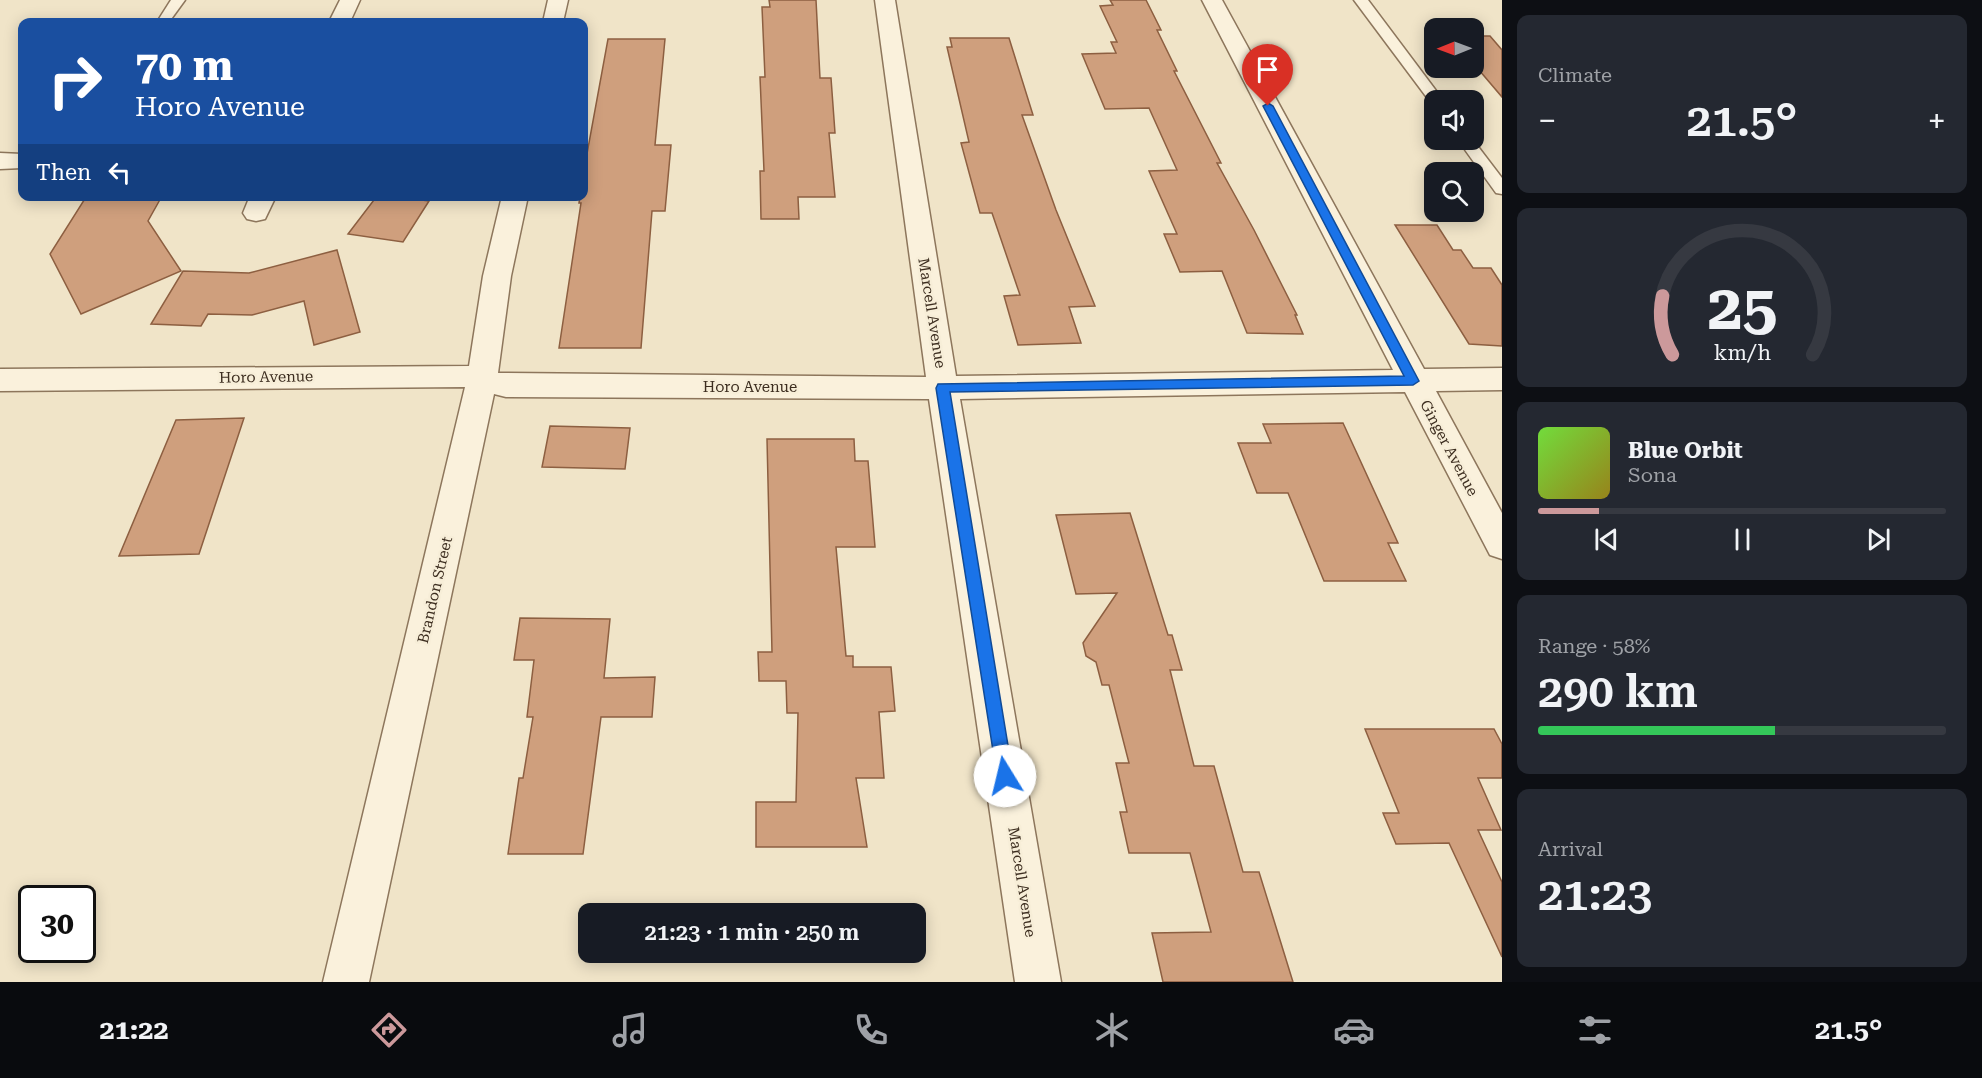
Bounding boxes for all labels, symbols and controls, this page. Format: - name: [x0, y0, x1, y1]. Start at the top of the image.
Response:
- north arrow: [1424, 18, 1484, 78]
- map controls: [1424, 18, 1484, 222]
- text: 70 m: [135, 41, 233, 90]
- icon: right: [36, 42, 114, 120]
- pin: [1242, 44, 1293, 106]
- icon: arrive: [1251, 53, 1284, 86]
- text: Climate: [1538, 63, 1612, 87]
- button: sound: [1424, 90, 1484, 150]
- text: Horo Avenue: [135, 91, 305, 123]
- text: 21.5°: [1686, 94, 1798, 147]
- text: −: [1538, 101, 1556, 140]
- text: +: [1928, 101, 1946, 140]
- icon: left: [103, 156, 136, 189]
- text: Then: [36, 160, 91, 185]
- button: search: [1424, 162, 1484, 222]
- street label: Marcell Avenue: [914, 256, 950, 370]
- text: 25: [1707, 271, 1777, 344]
- text: km/h: [1713, 340, 1771, 365]
- street label: Horo Avenue: [219, 367, 313, 387]
- street label: Horo Avenue: [703, 378, 797, 396]
- street label: Ginger Avenue: [1416, 397, 1482, 499]
- text: Blue Orbit: [1628, 438, 1743, 463]
- text: Sona: [1628, 463, 1677, 487]
- icon: previous: [1590, 523, 1623, 556]
- icon: pause: [1726, 523, 1759, 556]
- icon: next: [1862, 523, 1895, 556]
- street label: Brandon Street: [414, 534, 456, 645]
- text: Range · 58%: [1538, 634, 1650, 658]
- text: 290 km: [1538, 665, 1698, 718]
- position arrow: [973, 744, 1037, 808]
- street label: Marcell Avenue: [1004, 825, 1040, 939]
- text: Arrival: [1538, 837, 1603, 861]
- text: 21:23: [1538, 868, 1652, 921]
- speed limit sign: 30: [18, 885, 96, 963]
- text: 21:23 · 1 min · 250 m: [645, 920, 859, 945]
- icon: directions: [368, 1009, 410, 1051]
- icon: music: [609, 1009, 651, 1051]
- icon: phone: [850, 1009, 892, 1051]
- icon: climate: [1091, 1009, 1133, 1051]
- icon: car: [1333, 1009, 1375, 1051]
- icon: filters: [1574, 1009, 1616, 1051]
- text: 21:22: [100, 1014, 169, 1046]
- text: 21.5°: [1815, 1014, 1882, 1046]

